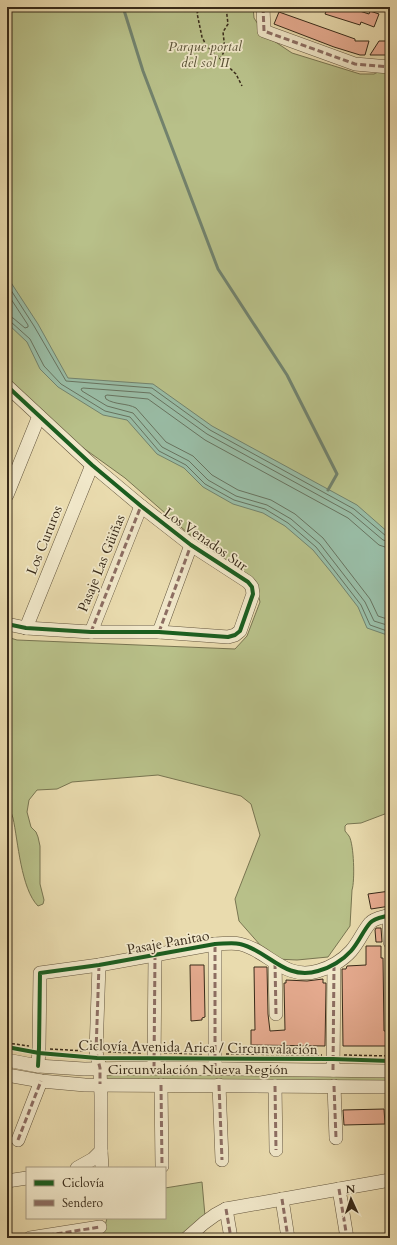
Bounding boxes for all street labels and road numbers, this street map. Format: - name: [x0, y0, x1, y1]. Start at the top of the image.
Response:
- street label: Los Cururos: [22, 502, 67, 578]
- street label: Los Venados Sur: [160, 503, 252, 576]
- street label: Pasaje Las Güiñas: [73, 511, 130, 615]
- street label: Pasaje Panitao: [125, 926, 211, 959]
- street label: Ciclovía Avenida Arica / Circunvalación: [78, 1036, 318, 1059]
- street label: Circunvalación Nueva Región: [108, 1060, 288, 1079]

